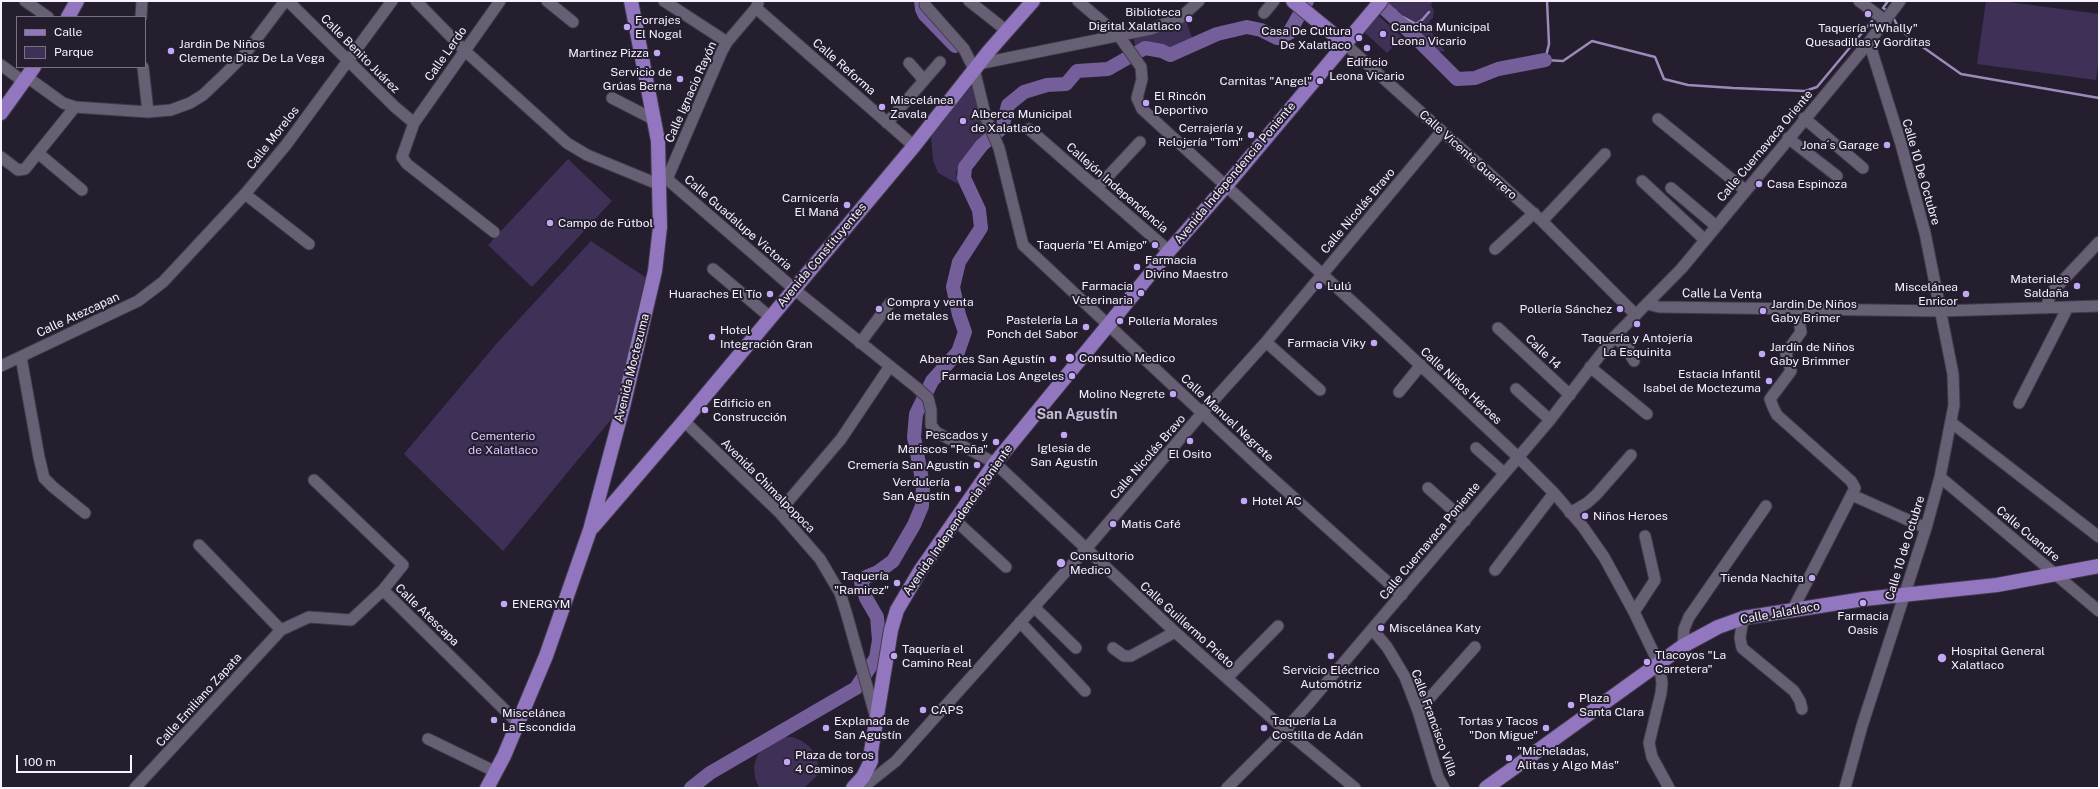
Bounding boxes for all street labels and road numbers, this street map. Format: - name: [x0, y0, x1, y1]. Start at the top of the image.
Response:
- street label: Calle Benito Juárez: [318, 12, 402, 96]
- street label: Calle Lerdo: [422, 24, 470, 84]
- street label: Calle Reforma: [809, 36, 879, 98]
- street label: Calle Ignacio Rayón: [662, 39, 720, 145]
- street label: Calle Cuernavaca Oriente: [1714, 87, 1816, 205]
- street label: Avenida Independencia Poniente: [1171, 99, 1299, 247]
- street label: Calle Morelos: [244, 104, 302, 172]
- street label: Calle Vicente Guerrero: [1416, 107, 1520, 203]
- street label: Calle 10 De Octubre: [1899, 117, 1943, 227]
- street label: Callejón Independencia: [1063, 140, 1171, 236]
- street label: Calle Nicolás Bravo: [1318, 165, 1398, 257]
- street label: Calle Guadalupe Victoria: [681, 172, 795, 274]
- street label: Avenida Constituyentes: [774, 200, 870, 310]
- street label: Calle La Venta: [1682, 286, 1762, 302]
- street label: Calle Atezcapan: [34, 290, 122, 340]
- street label: Avenida Moctezuma: [612, 312, 652, 424]
- street label: Calle 14: [1522, 332, 1564, 372]
- street label: Calle Niños Héroes: [1417, 345, 1505, 427]
- street label: Calle Manuel Negrete: [1178, 371, 1276, 465]
- street label: Calle Nicolás Bravo: [1107, 412, 1189, 502]
- street label: Avenida Chimalpopoca: [718, 436, 818, 536]
- street label: Avenida Independencia Poniente: [900, 442, 1016, 598]
- street label: Calle Cuernavaca Poniente: [1377, 479, 1483, 603]
- street label: Calle 10 de Octubre: [1882, 494, 1928, 602]
- street label: Calle Cuandre: [1993, 503, 2063, 565]
- street label: Calle Guillermo Prieto: [1137, 579, 1237, 671]
- street label: Calle Atescapa: [392, 581, 462, 649]
- street label: Calle Jalatlaco: [1739, 599, 1821, 627]
- street label: Calle Emiliano Zapata: [153, 650, 245, 750]
- street label: Calle Francisco Villa: [1408, 667, 1460, 779]

